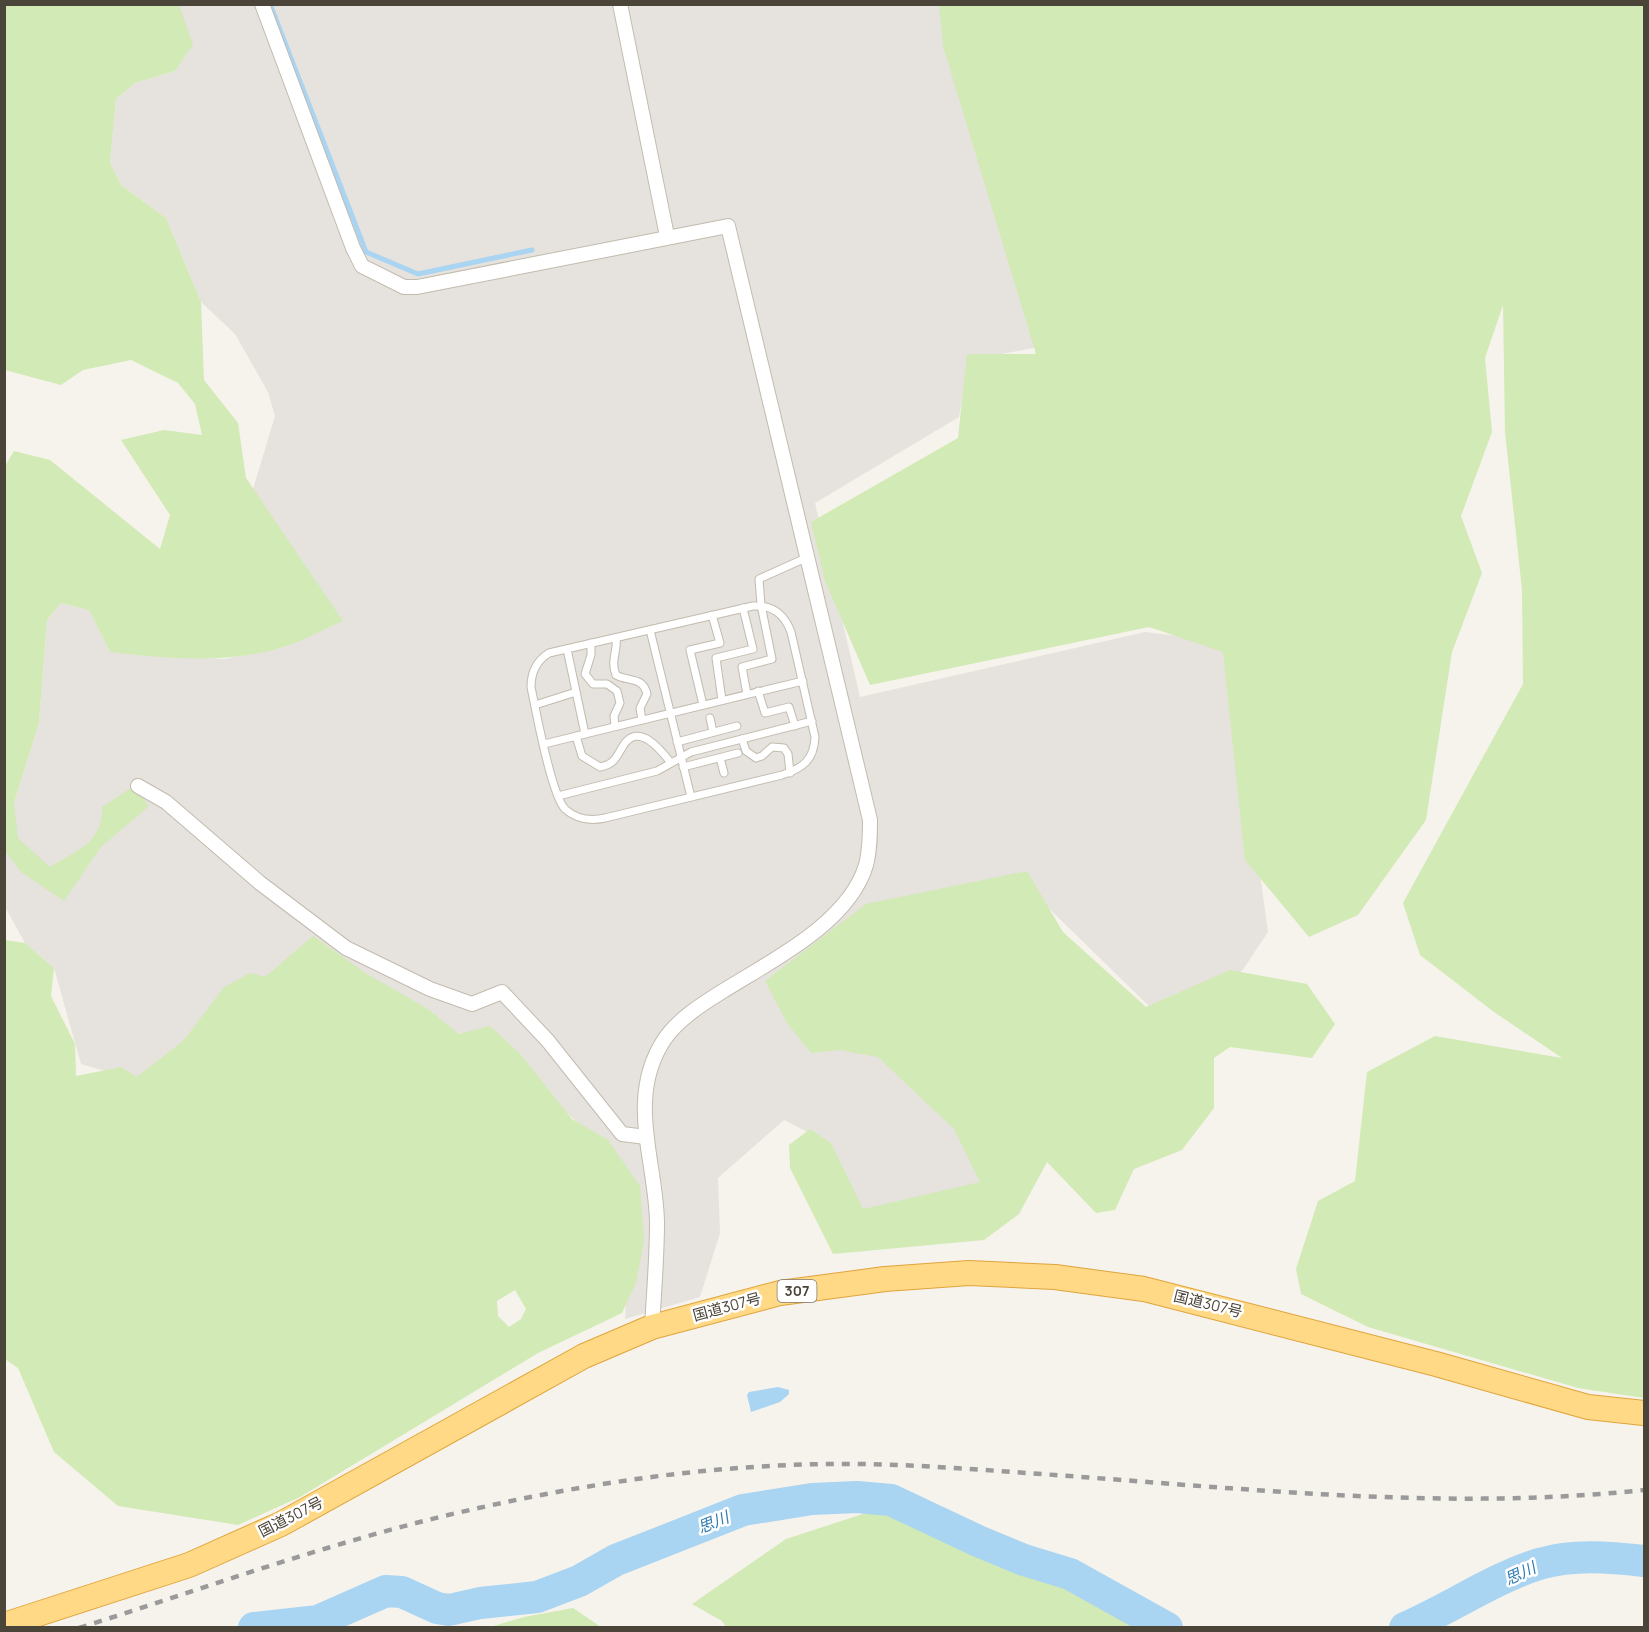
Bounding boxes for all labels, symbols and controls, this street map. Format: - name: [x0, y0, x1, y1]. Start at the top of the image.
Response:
- road number: 307: [778, 1280, 816, 1302]
- street label: 国道307号: [1172, 1285, 1245, 1322]
- street label: 国道307号: [690, 1287, 763, 1326]
- street label: 国道307号: [255, 1491, 327, 1542]
- water label: 思川: [694, 1505, 734, 1538]
- water label: 思川: [1501, 1555, 1541, 1590]

